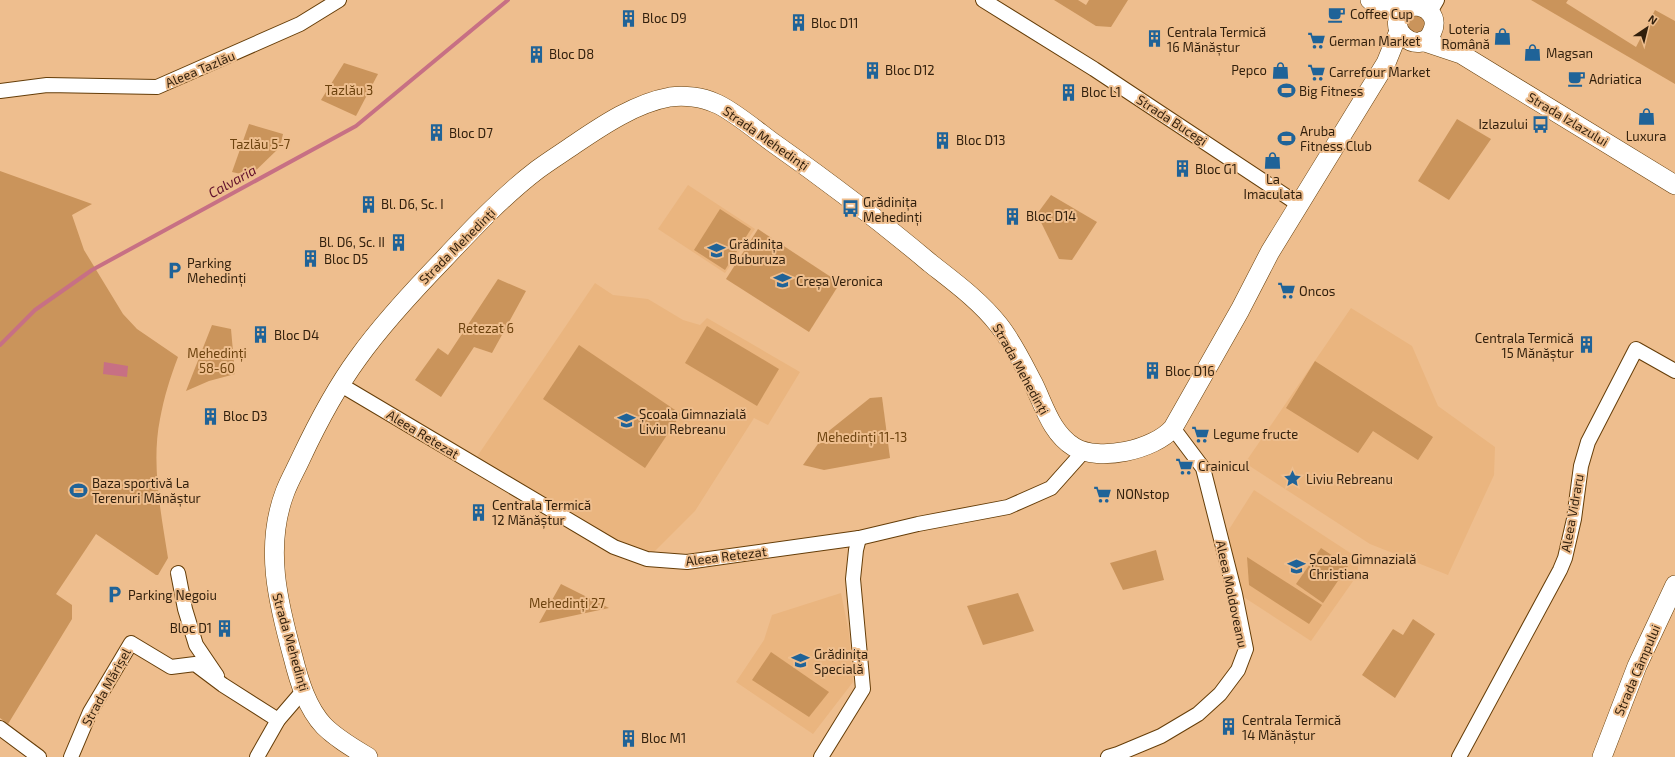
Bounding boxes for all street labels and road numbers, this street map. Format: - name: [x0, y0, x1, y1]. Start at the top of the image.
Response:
- street label: Aleea Tazlău: [163, 47, 237, 91]
- street label: Strada Izlazului: [1525, 89, 1611, 149]
- street label: Strada Bucegi: [1134, 91, 1210, 149]
- street label: Strada Mehedinți: [719, 102, 812, 174]
- street label: Strada Mehedinți: [416, 205, 499, 288]
- street label: Strada Mehedinți: [989, 321, 1053, 418]
- street label: Aleea Retezat: [384, 406, 462, 462]
- street label: Aleea Vidraru: [1557, 473, 1587, 553]
- street label: Aleea Moldoveanu: [1213, 539, 1251, 649]
- street label: Aleea Retezat: [685, 543, 767, 569]
- street label: Strada Mehedinți: [268, 591, 313, 693]
- street label: Strada Câmpului: [1611, 622, 1663, 718]
- street label: Strada Mărișel: [78, 645, 135, 729]

